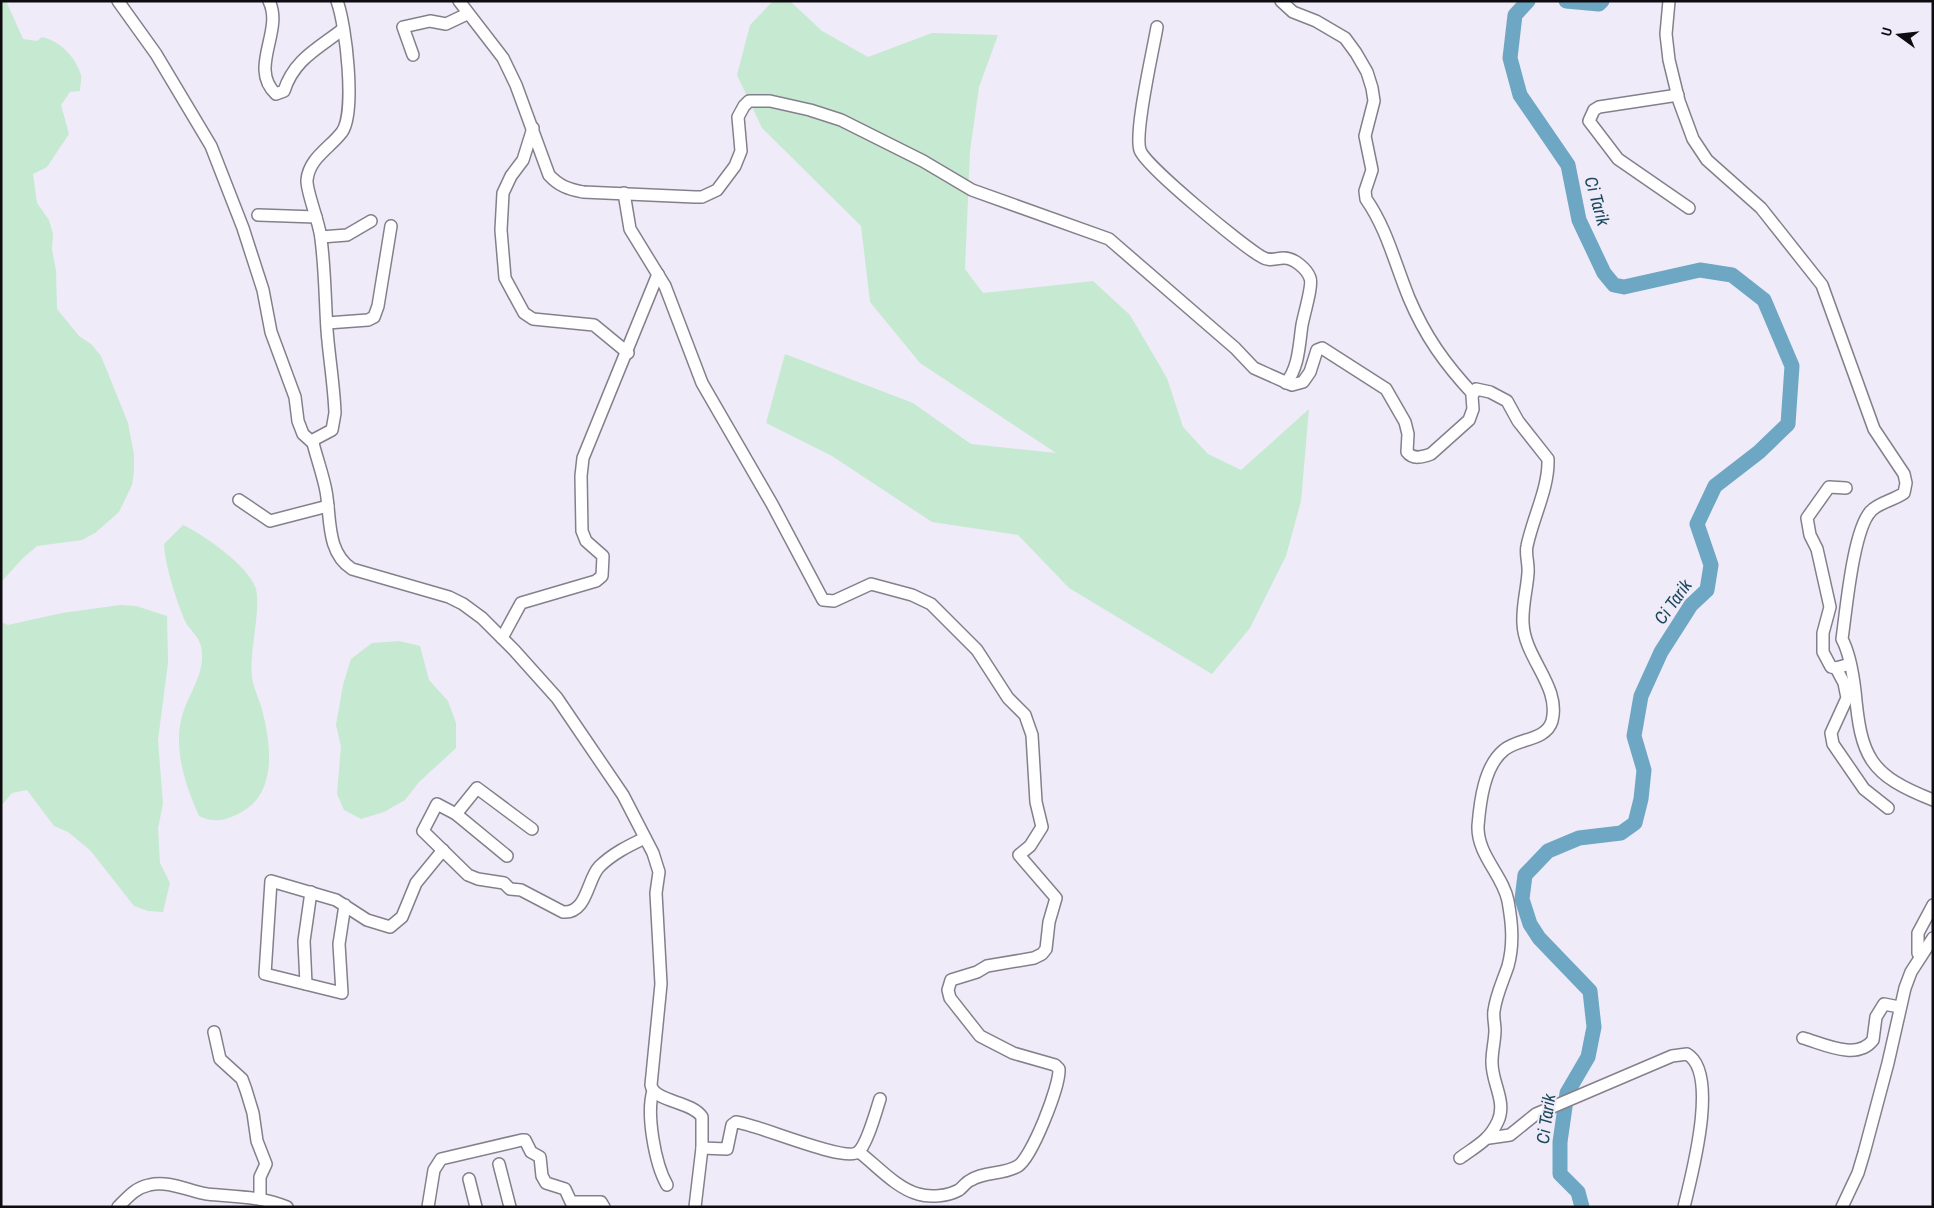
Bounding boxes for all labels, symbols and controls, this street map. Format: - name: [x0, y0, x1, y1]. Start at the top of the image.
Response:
- north arrow: [1874, 10, 1924, 60]
- text: U: [1877, 25, 1896, 38]
- water label: Ci Tarik: [1579, 173, 1617, 229]
- water label: Ci Tarik: [1648, 574, 1698, 629]
- water label: Ci Tarik: [1530, 1092, 1561, 1146]

